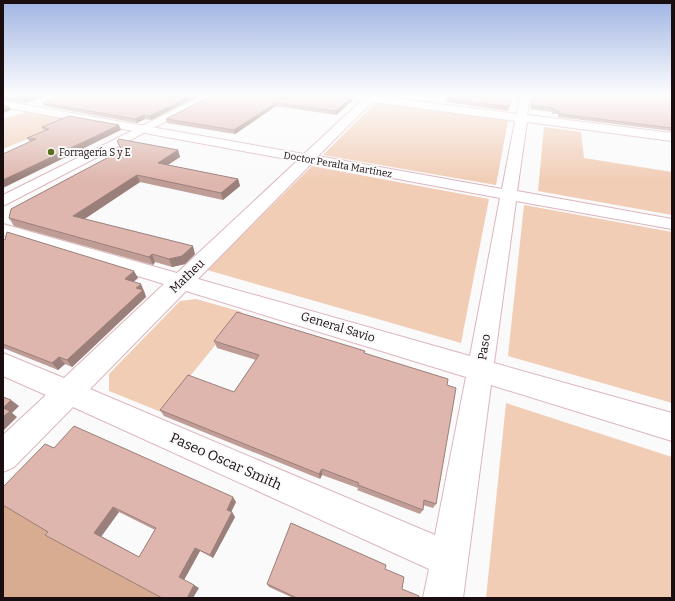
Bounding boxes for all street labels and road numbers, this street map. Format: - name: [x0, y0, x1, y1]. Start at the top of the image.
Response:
- street label: Doctor Peralta Martínez: [283, 149, 393, 180]
- street label: Matheu: [167, 256, 208, 296]
- street label: General Savio: [299, 309, 377, 345]
- street label: Paso: [475, 333, 493, 361]
- street label: Paseo Oscar Smith: [167, 429, 285, 494]

